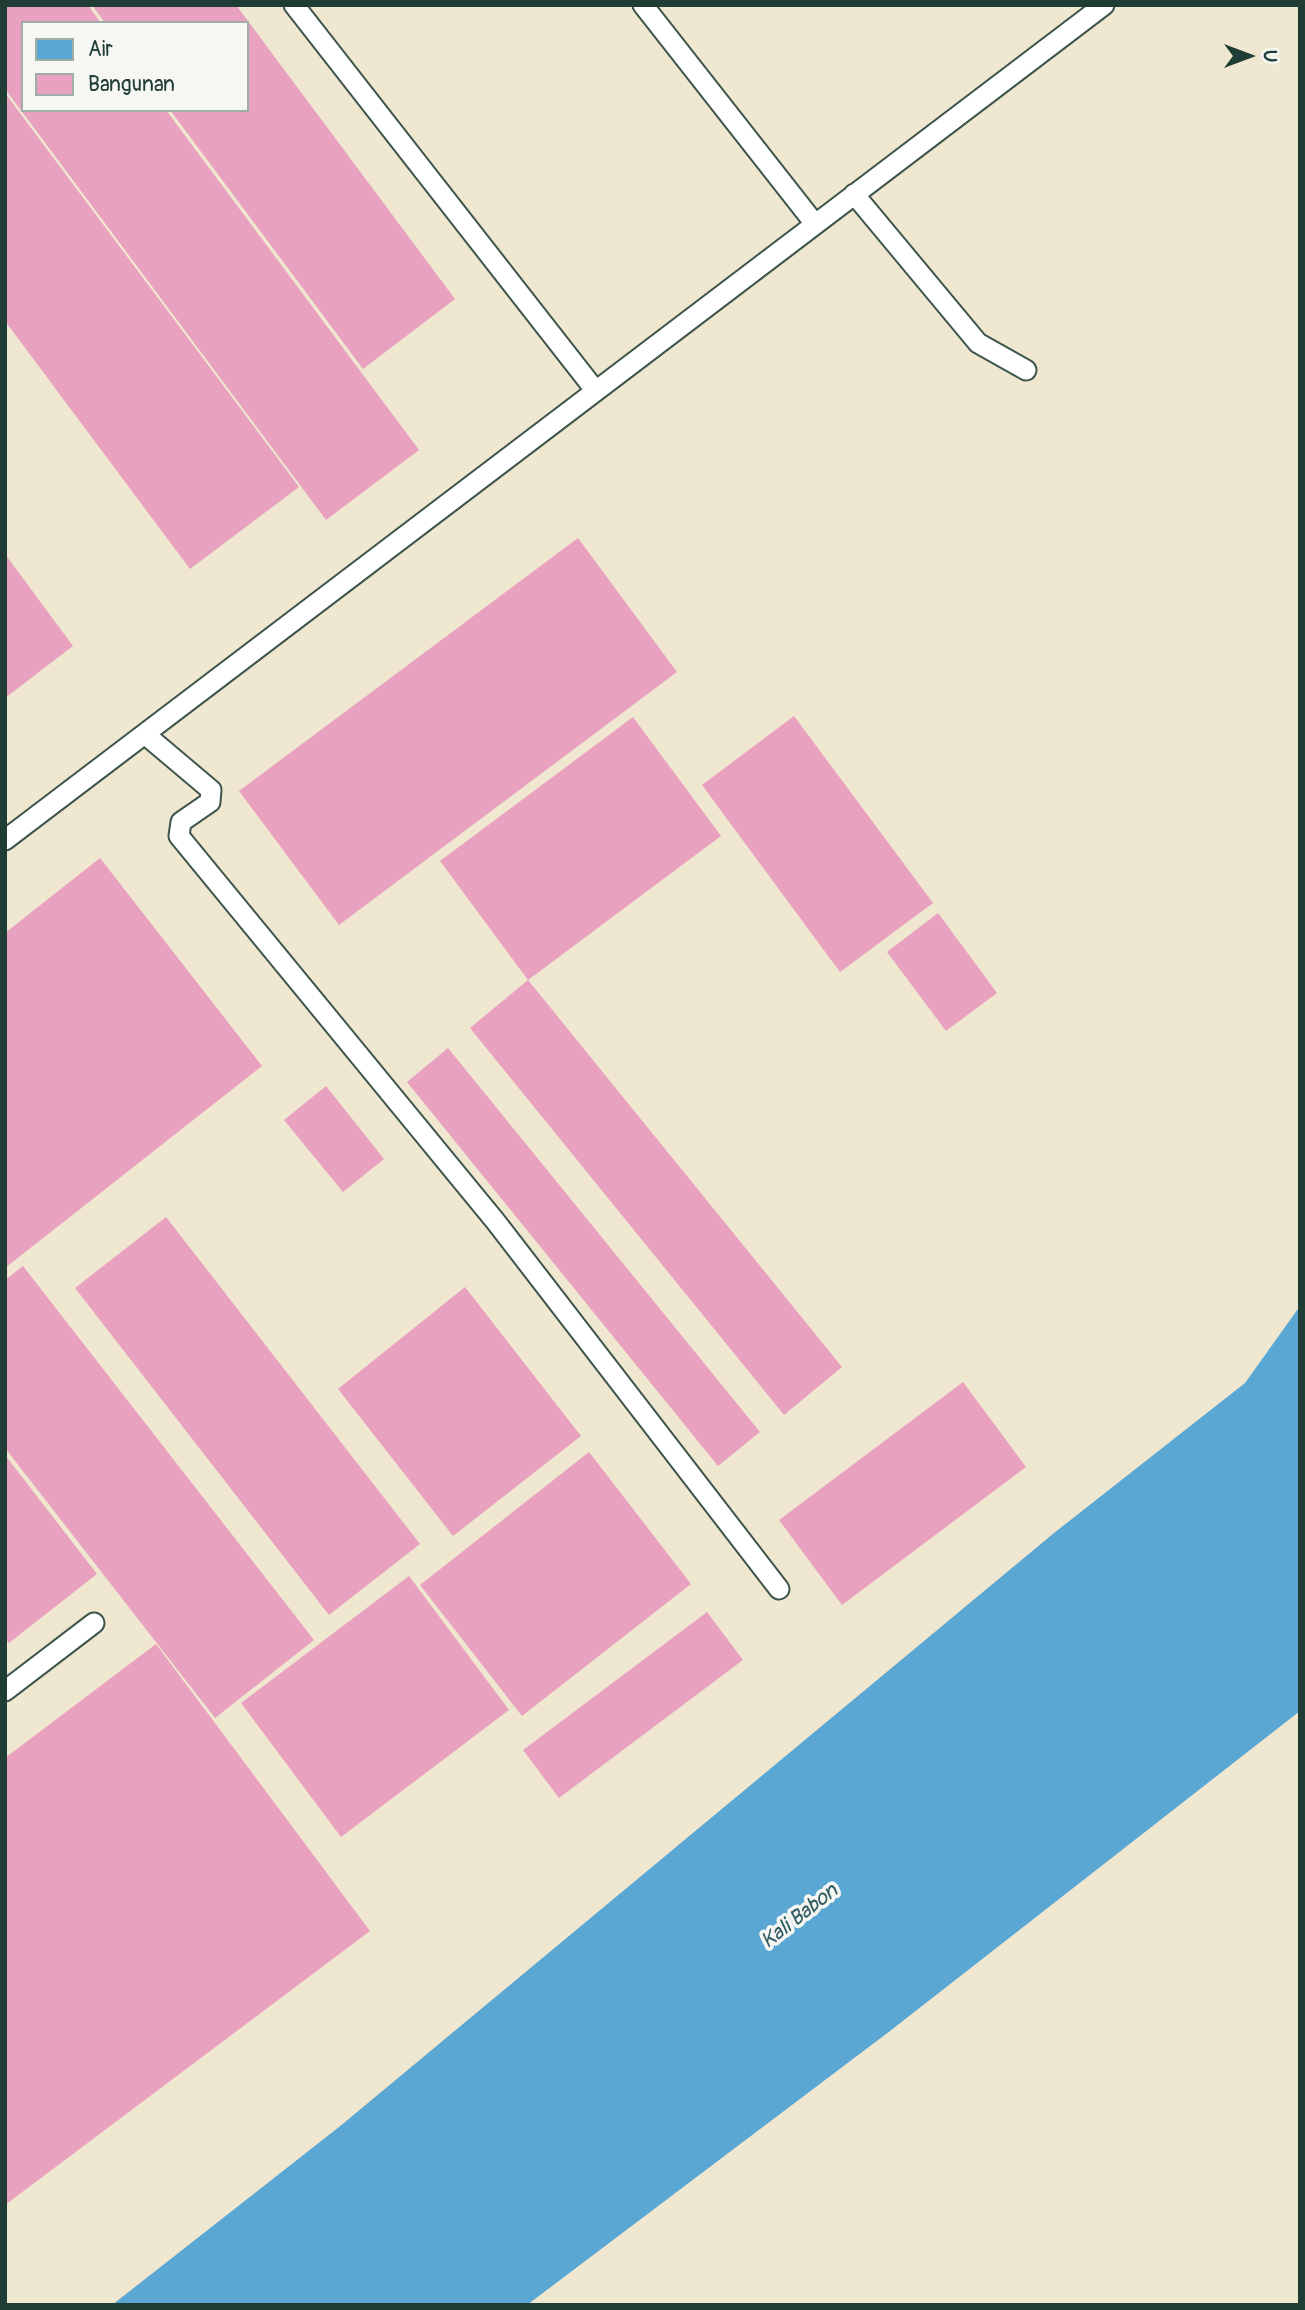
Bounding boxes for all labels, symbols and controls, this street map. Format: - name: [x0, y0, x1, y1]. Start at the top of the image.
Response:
- legend: [21, 21, 248, 112]
- north arrow: [1214, 21, 1284, 91]
- text: Air: [88, 36, 113, 63]
- text: U: [1258, 50, 1282, 62]
- text: Bangunan: [88, 71, 175, 98]
- water label: Kali Babon: [757, 1879, 843, 1955]

